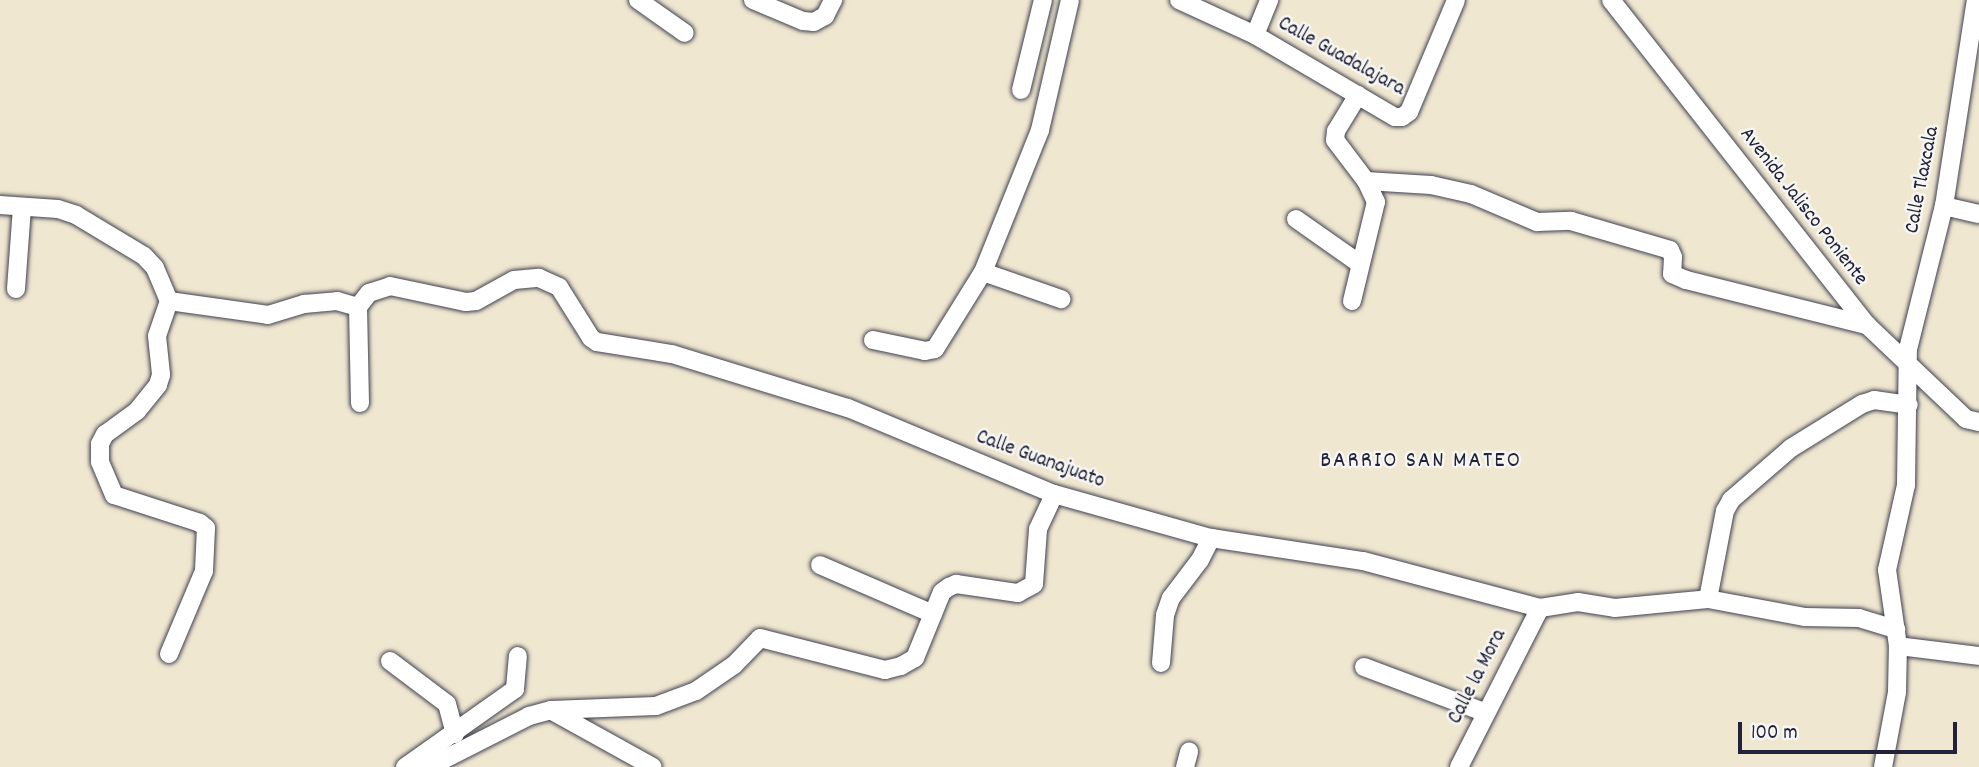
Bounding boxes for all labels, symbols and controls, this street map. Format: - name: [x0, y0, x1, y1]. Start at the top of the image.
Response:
- street label: Calle Guadalajara: [1273, 12, 1409, 102]
- street label: Avenida Jalisco Poniente: [1733, 123, 1873, 291]
- street label: Calle Tlaxcala: [1900, 124, 1946, 236]
- street label: Calle Guanajuato: [972, 425, 1108, 495]
- district label: BARRIO SAN MATEO: [1322, 448, 1520, 476]
- street label: Calle la Mora: [1443, 625, 1513, 729]
- scale bar: [1741, 708, 1960, 752]
- text: 100 m: [1751, 719, 1798, 749]

